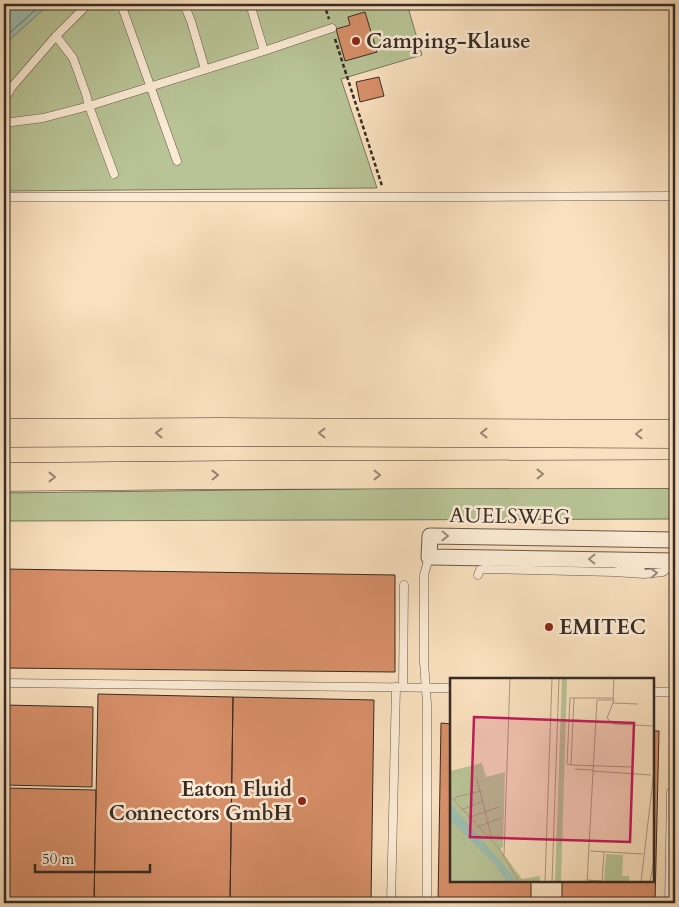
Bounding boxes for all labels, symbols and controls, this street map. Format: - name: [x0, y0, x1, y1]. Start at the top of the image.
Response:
- place label: Camping-Klause: [366, 27, 531, 56]
- marker: Camping-Klause: [350, 35, 362, 47]
- one-way arrow: [155, 427, 163, 438]
- one-way arrow: [318, 428, 326, 438]
- one-way arrow: [480, 428, 488, 438]
- one-way arrow: [635, 429, 642, 439]
- one-way arrow: [536, 469, 544, 479]
- one-way arrow: [212, 470, 219, 480]
- one-way arrow: [374, 470, 382, 480]
- one-way arrow: [49, 472, 57, 482]
- street label: AUELSWEG: [449, 501, 571, 532]
- one-way arrow: [441, 531, 449, 541]
- one-way arrow: [587, 554, 595, 565]
- one-way arrow: [650, 568, 658, 579]
- place label: EMITEC: [559, 613, 646, 642]
- marker: EMITEC: [543, 621, 555, 633]
- inset map: [450, 678, 654, 882]
- place label: Eaton Fluid Connectors GmbH: [109, 775, 292, 828]
- marker: Eaton Fluid Connectors GmbH: [296, 795, 308, 807]
- scale bar: [35, 842, 150, 874]
- text: 50 m: [42, 849, 74, 869]

